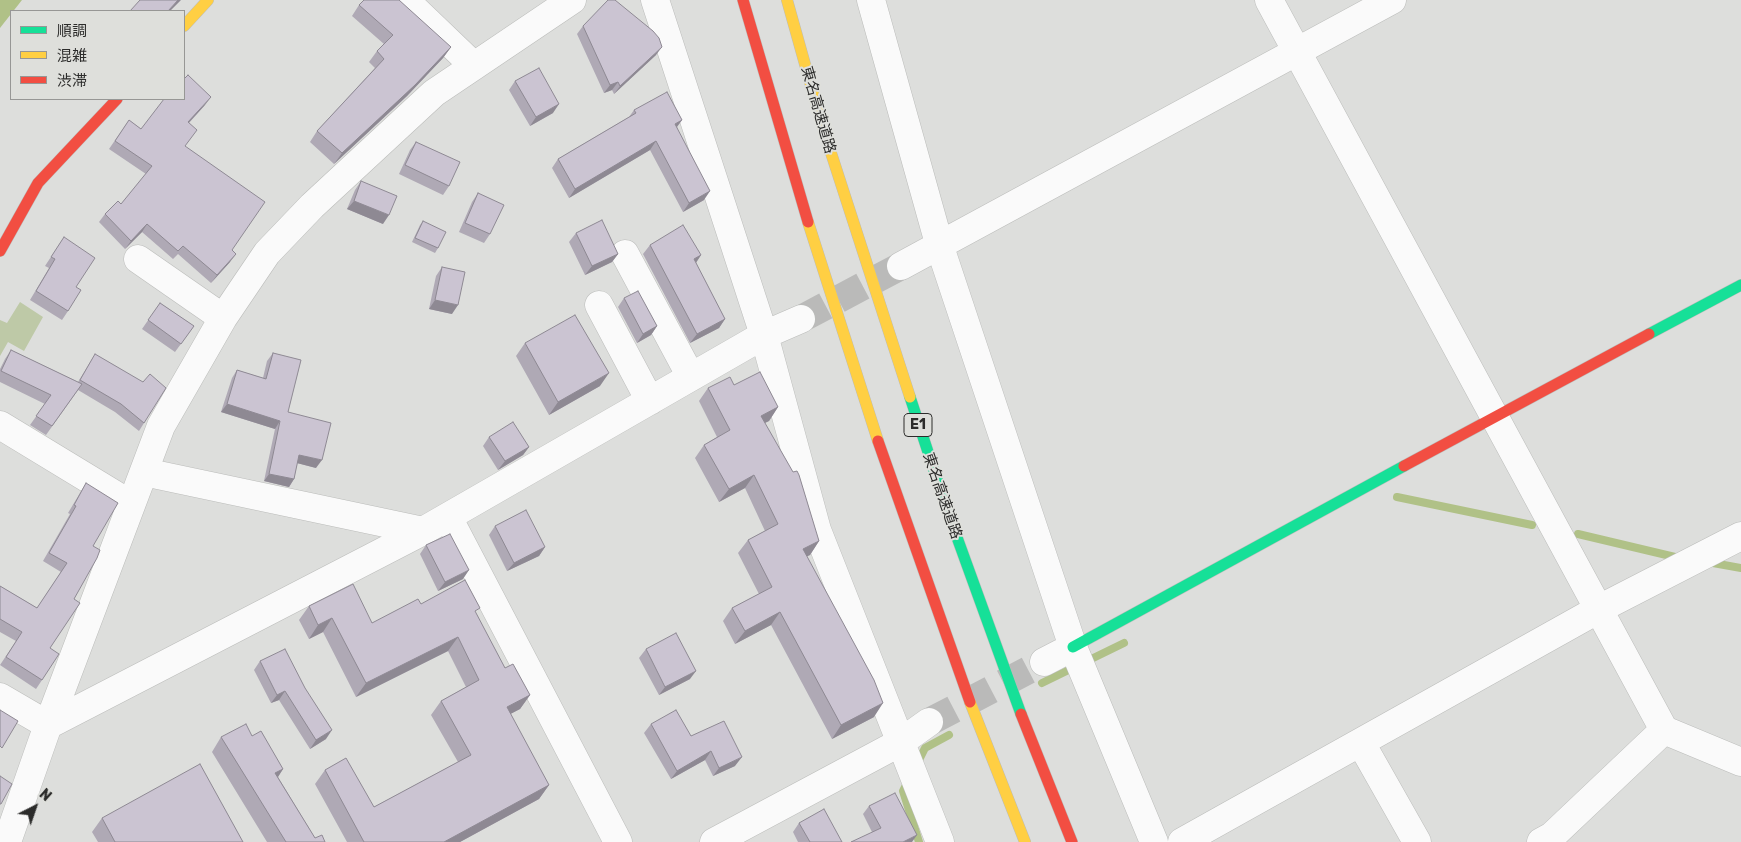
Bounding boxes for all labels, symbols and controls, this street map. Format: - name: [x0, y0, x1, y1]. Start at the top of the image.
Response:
- legend: [10, 10, 185, 100]
- text: 順調: [57, 22, 87, 40]
- text: 混雑: [57, 47, 87, 65]
- street label: 東名高速道路: [797, 64, 839, 156]
- text: 渋滞: [57, 72, 87, 90]
- road number: E1: [904, 414, 932, 436]
- street label: 東名高速道路: [919, 451, 965, 541]
- north arrow: [10, 782, 60, 832]
- text: N: [36, 786, 55, 805]

